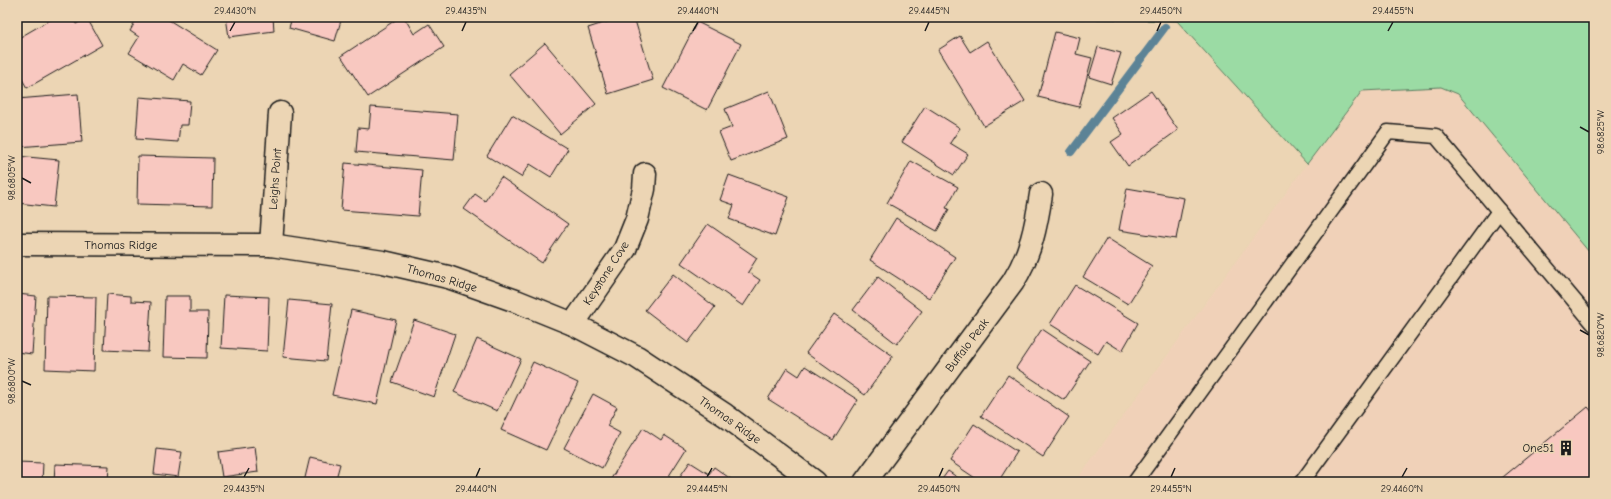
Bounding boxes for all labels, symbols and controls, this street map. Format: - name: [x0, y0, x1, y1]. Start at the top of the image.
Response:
- text: 29.4430°N: [214, 5, 256, 17]
- text: 29.4435°N: [445, 5, 487, 17]
- text: 29.4440°N: [677, 5, 719, 17]
- text: 29.4445°N: [908, 5, 950, 17]
- text: 29.4450°N: [1140, 5, 1182, 17]
- text: 29.4455°N: [1372, 5, 1414, 17]
- text: 98.6825°W: [1595, 109, 1607, 154]
- street label: Leighs Point: [266, 147, 284, 210]
- text: 98.6805°W: [6, 155, 18, 201]
- street label: Thomas Ridge: [85, 238, 157, 252]
- street label: Keystone Cove: [580, 238, 632, 308]
- street label: Thomas Ridge: [405, 261, 479, 295]
- text: 98.6820°W: [1595, 312, 1607, 358]
- street label: Buffalo Peak: [942, 315, 992, 375]
- text: 98.6800°W: [6, 358, 18, 404]
- street label: Thomas Ridge: [696, 393, 764, 447]
- building icon: One51: [1557, 439, 1575, 457]
- place label: One51: [1522, 441, 1554, 455]
- text: 29.4435°N: [223, 483, 265, 495]
- text: 29.4440°N: [455, 483, 497, 495]
- text: 29.4445°N: [686, 483, 728, 495]
- text: 29.4450°N: [918, 483, 960, 495]
- text: 29.4455°N: [1150, 483, 1192, 495]
- text: 29.4460°N: [1381, 483, 1423, 495]

